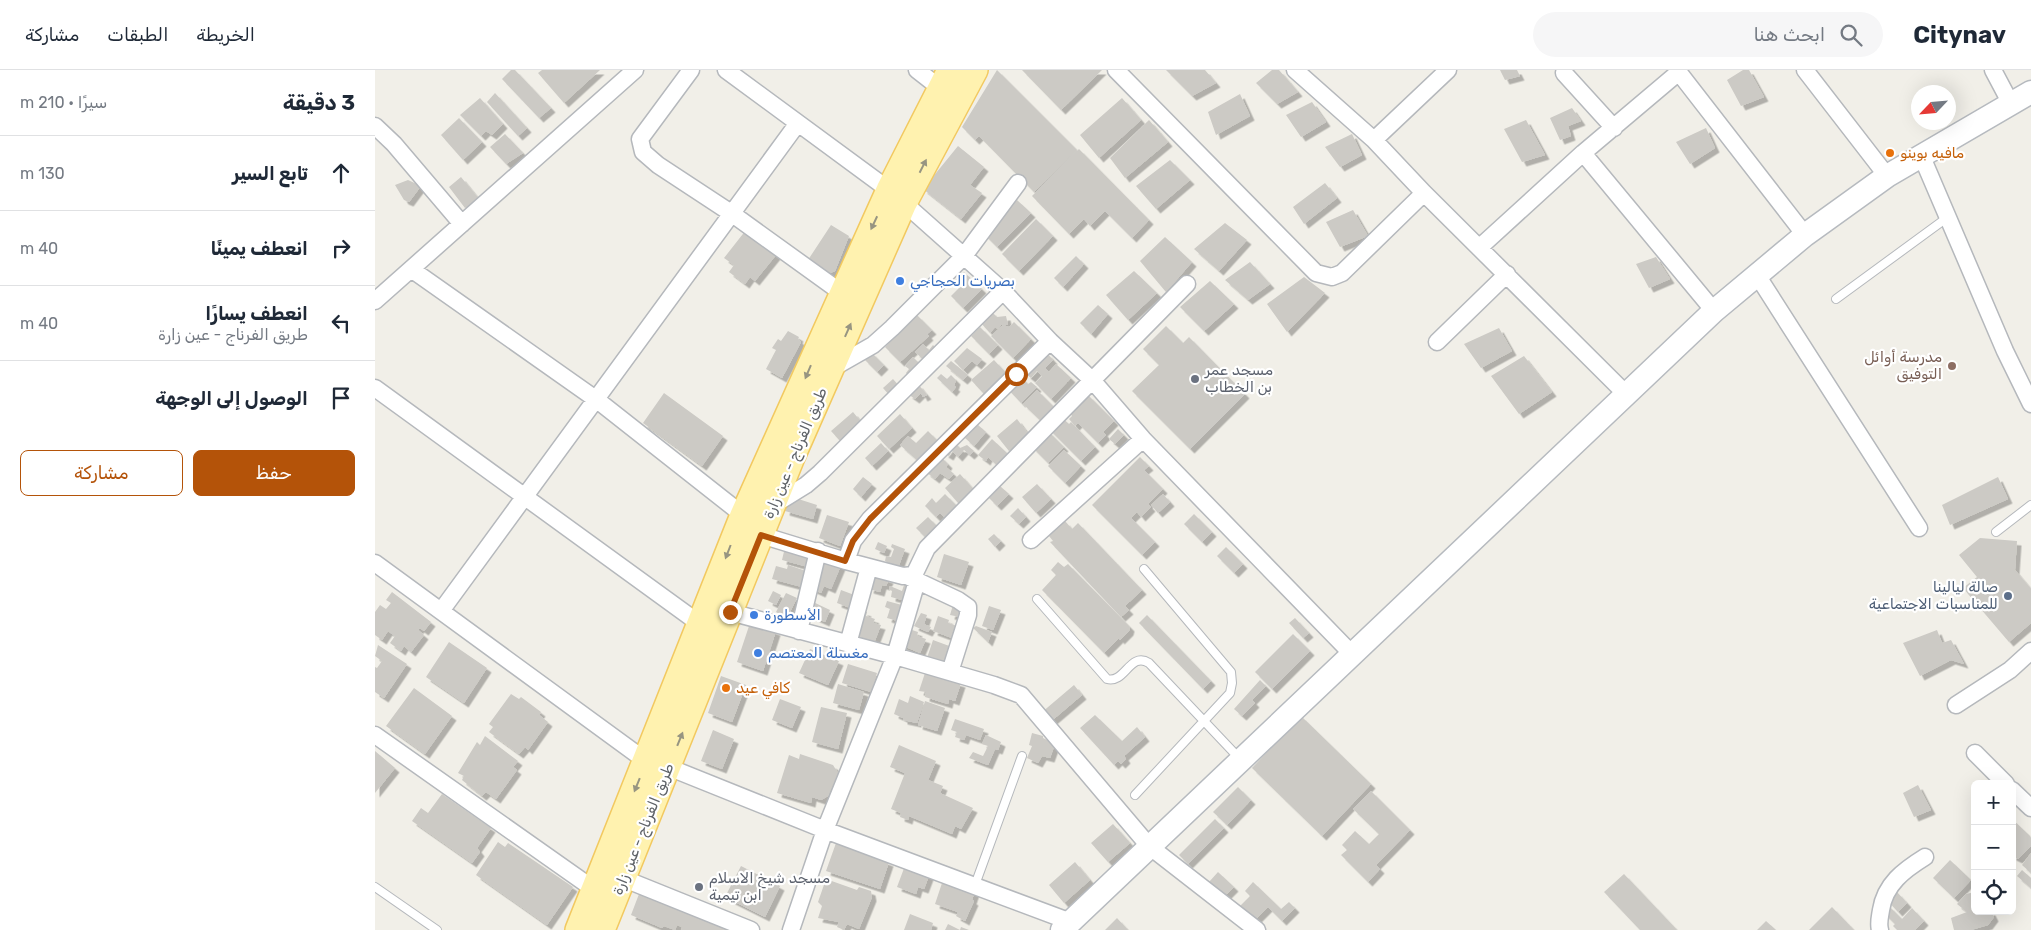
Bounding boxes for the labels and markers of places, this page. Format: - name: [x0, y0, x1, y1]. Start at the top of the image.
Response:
- place label: مافيه بوينو: [1900, 144, 1964, 162]
- marker: مافيه بوينو: [1884, 147, 1896, 159]
- place label: بصريات الحجاجي: [910, 272, 1015, 293]
- marker: بصريات الحجاجي: [894, 275, 906, 287]
- place label: مدرسة أوائل التوفيق: [1864, 348, 1942, 383]
- marker: مدرسة أوائل التوفيق: [1946, 360, 1958, 372]
- place label: مسجد عمر بن الخطاب: [1204, 361, 1273, 396]
- marker: مسجد عمر بن الخطاب: [1189, 373, 1201, 385]
- place label: صالة ليالينا للمناسبات الاجتماعية: [1869, 578, 1998, 613]
- marker: صالة ليالينا للمناسبات الاجتماعية: [2002, 590, 2014, 602]
- place label: الأسطورة: [764, 606, 821, 624]
- marker: الأسطورة: [748, 609, 760, 621]
- place label: مغسلة المعتصم: [768, 644, 869, 663]
- marker: مغسلة المعتصم: [752, 647, 764, 659]
- place label: كافي عيد: [736, 679, 790, 700]
- marker: كافي عيد: [720, 682, 732, 694]
- place label: مسجد شيخ الاسلام ابن تيمية: [709, 869, 830, 904]
- marker: مسجد شيخ الاسلام ابن تيمية: [693, 881, 705, 893]

